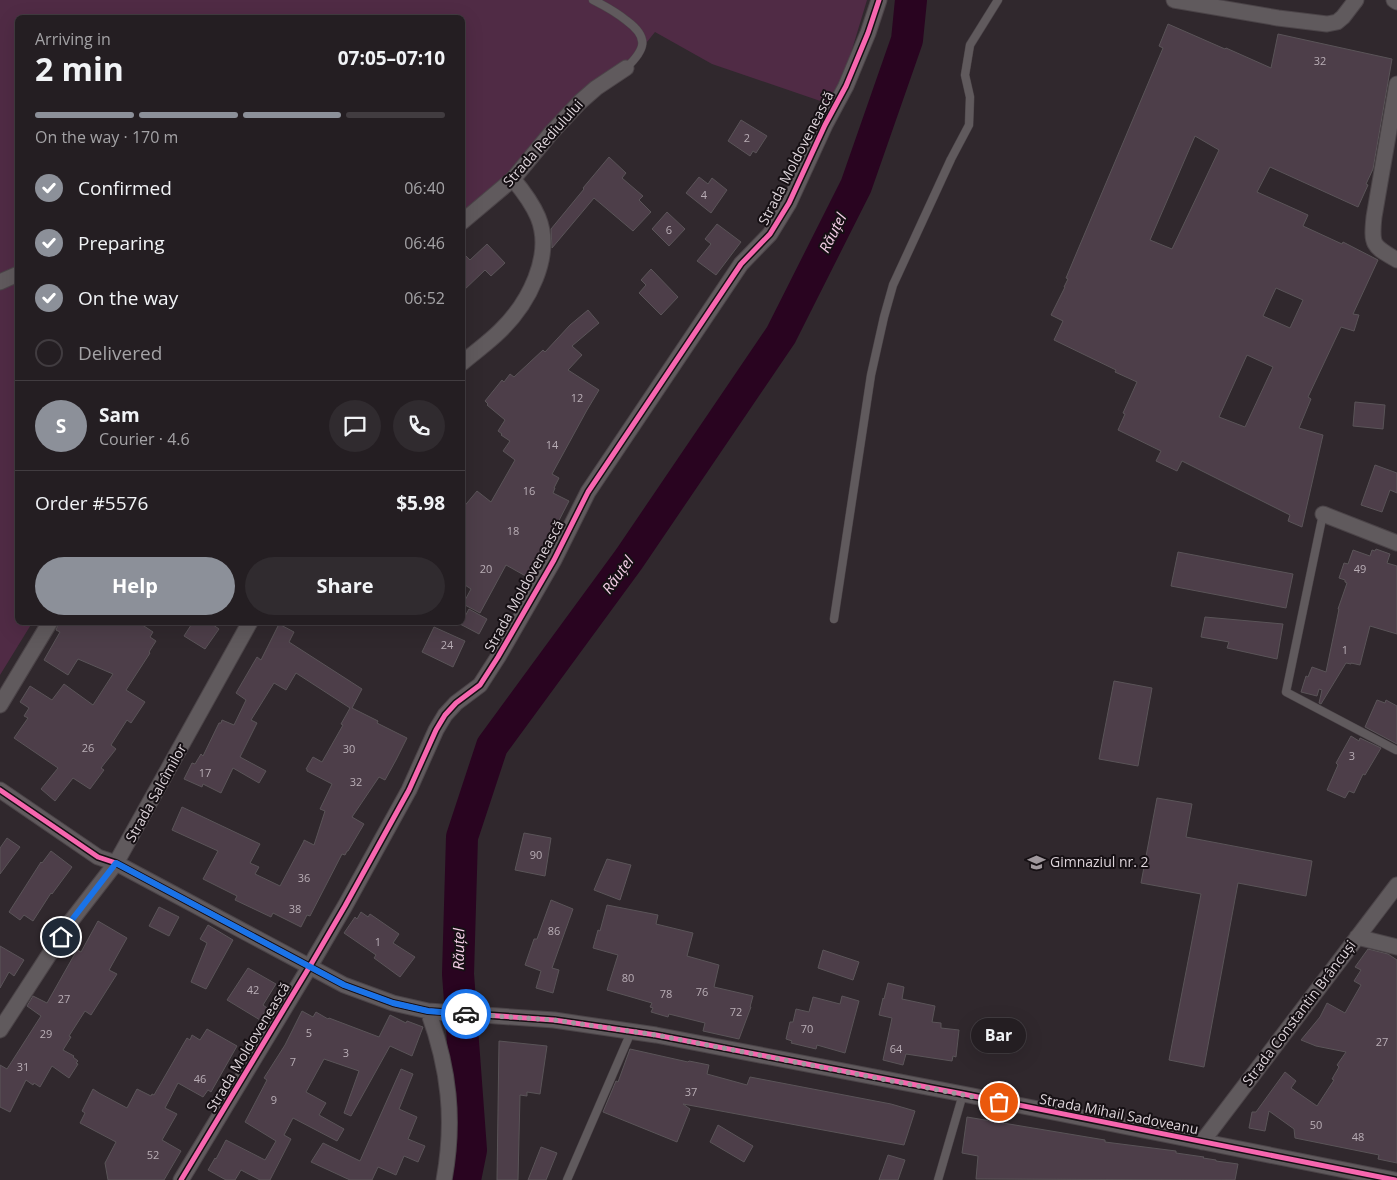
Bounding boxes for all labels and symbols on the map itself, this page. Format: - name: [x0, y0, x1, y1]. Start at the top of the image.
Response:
- house number: 32: [1314, 53, 1326, 68]
- street label: Strada Moldovenească: [754, 88, 838, 228]
- street label: Strada Rediulului: [498, 95, 587, 190]
- house number: 2: [744, 130, 750, 145]
- house number: 4: [701, 187, 708, 202]
- water label: Răuțel: [814, 208, 851, 256]
- house number: 6: [666, 222, 672, 237]
- house number: 12: [571, 390, 583, 405]
- house number: 14: [546, 437, 559, 452]
- house number: 16: [523, 483, 535, 498]
- street label: Strada Moldovenească: [479, 516, 568, 655]
- house number: 18: [507, 523, 519, 538]
- water label: Răuțel: [597, 551, 638, 597]
- house number: 20: [480, 561, 492, 576]
- house number: 49: [1354, 561, 1366, 576]
- house number: 24: [441, 637, 454, 652]
- house number: 1: [1342, 642, 1348, 657]
- house number: 26: [82, 740, 94, 755]
- street label: Strada Salcîmilor: [121, 740, 191, 845]
- house number: 30: [343, 741, 355, 756]
- house number: 3: [1349, 748, 1355, 763]
- house number: 17: [199, 765, 211, 780]
- house number: 32: [350, 774, 362, 789]
- house number: 90: [530, 847, 542, 862]
- school or university icon: Gimnaziul nr. 2: [1026, 852, 1046, 872]
- place label: Gimnaziul nr. 2: [1050, 852, 1149, 871]
- house number: 36: [298, 870, 310, 885]
- house number: 38: [289, 901, 301, 916]
- pin: [40, 916, 82, 958]
- house number: 86: [548, 923, 560, 938]
- water label: Răuțel: [448, 927, 468, 970]
- house number: 1: [375, 934, 381, 949]
- street label: Strada Constantin Brâncuși: [1238, 936, 1360, 1089]
- house number: 80: [622, 970, 634, 985]
- street label: Strada Moldovenească: [201, 978, 294, 1115]
- house number: 42: [247, 982, 259, 997]
- house number: 76: [696, 984, 708, 999]
- house number: 78: [660, 986, 672, 1001]
- courier: [441, 989, 491, 1039]
- house number: 27: [58, 991, 70, 1006]
- house number: 72: [730, 1004, 742, 1019]
- callout: Bar: [972, 1017, 1026, 1052]
- house number: 70: [801, 1021, 813, 1036]
- house number: 5: [306, 1025, 312, 1040]
- house number: 29: [40, 1026, 52, 1041]
- house number: 27: [1376, 1034, 1388, 1049]
- house number: 64: [890, 1041, 903, 1056]
- house number: 3: [343, 1045, 349, 1060]
- house number: 7: [290, 1054, 296, 1069]
- house number: 31: [17, 1059, 29, 1074]
- house number: 46: [194, 1071, 206, 1086]
- pin: [978, 1081, 1020, 1123]
- house number: 37: [685, 1084, 697, 1099]
- street label: Strada Mihail Sadoveanu: [1038, 1089, 1200, 1138]
- house number: 9: [271, 1092, 277, 1107]
- house number: 50: [1310, 1117, 1322, 1132]
- house number: 48: [1352, 1129, 1364, 1144]
- house number: 52: [147, 1147, 159, 1162]

